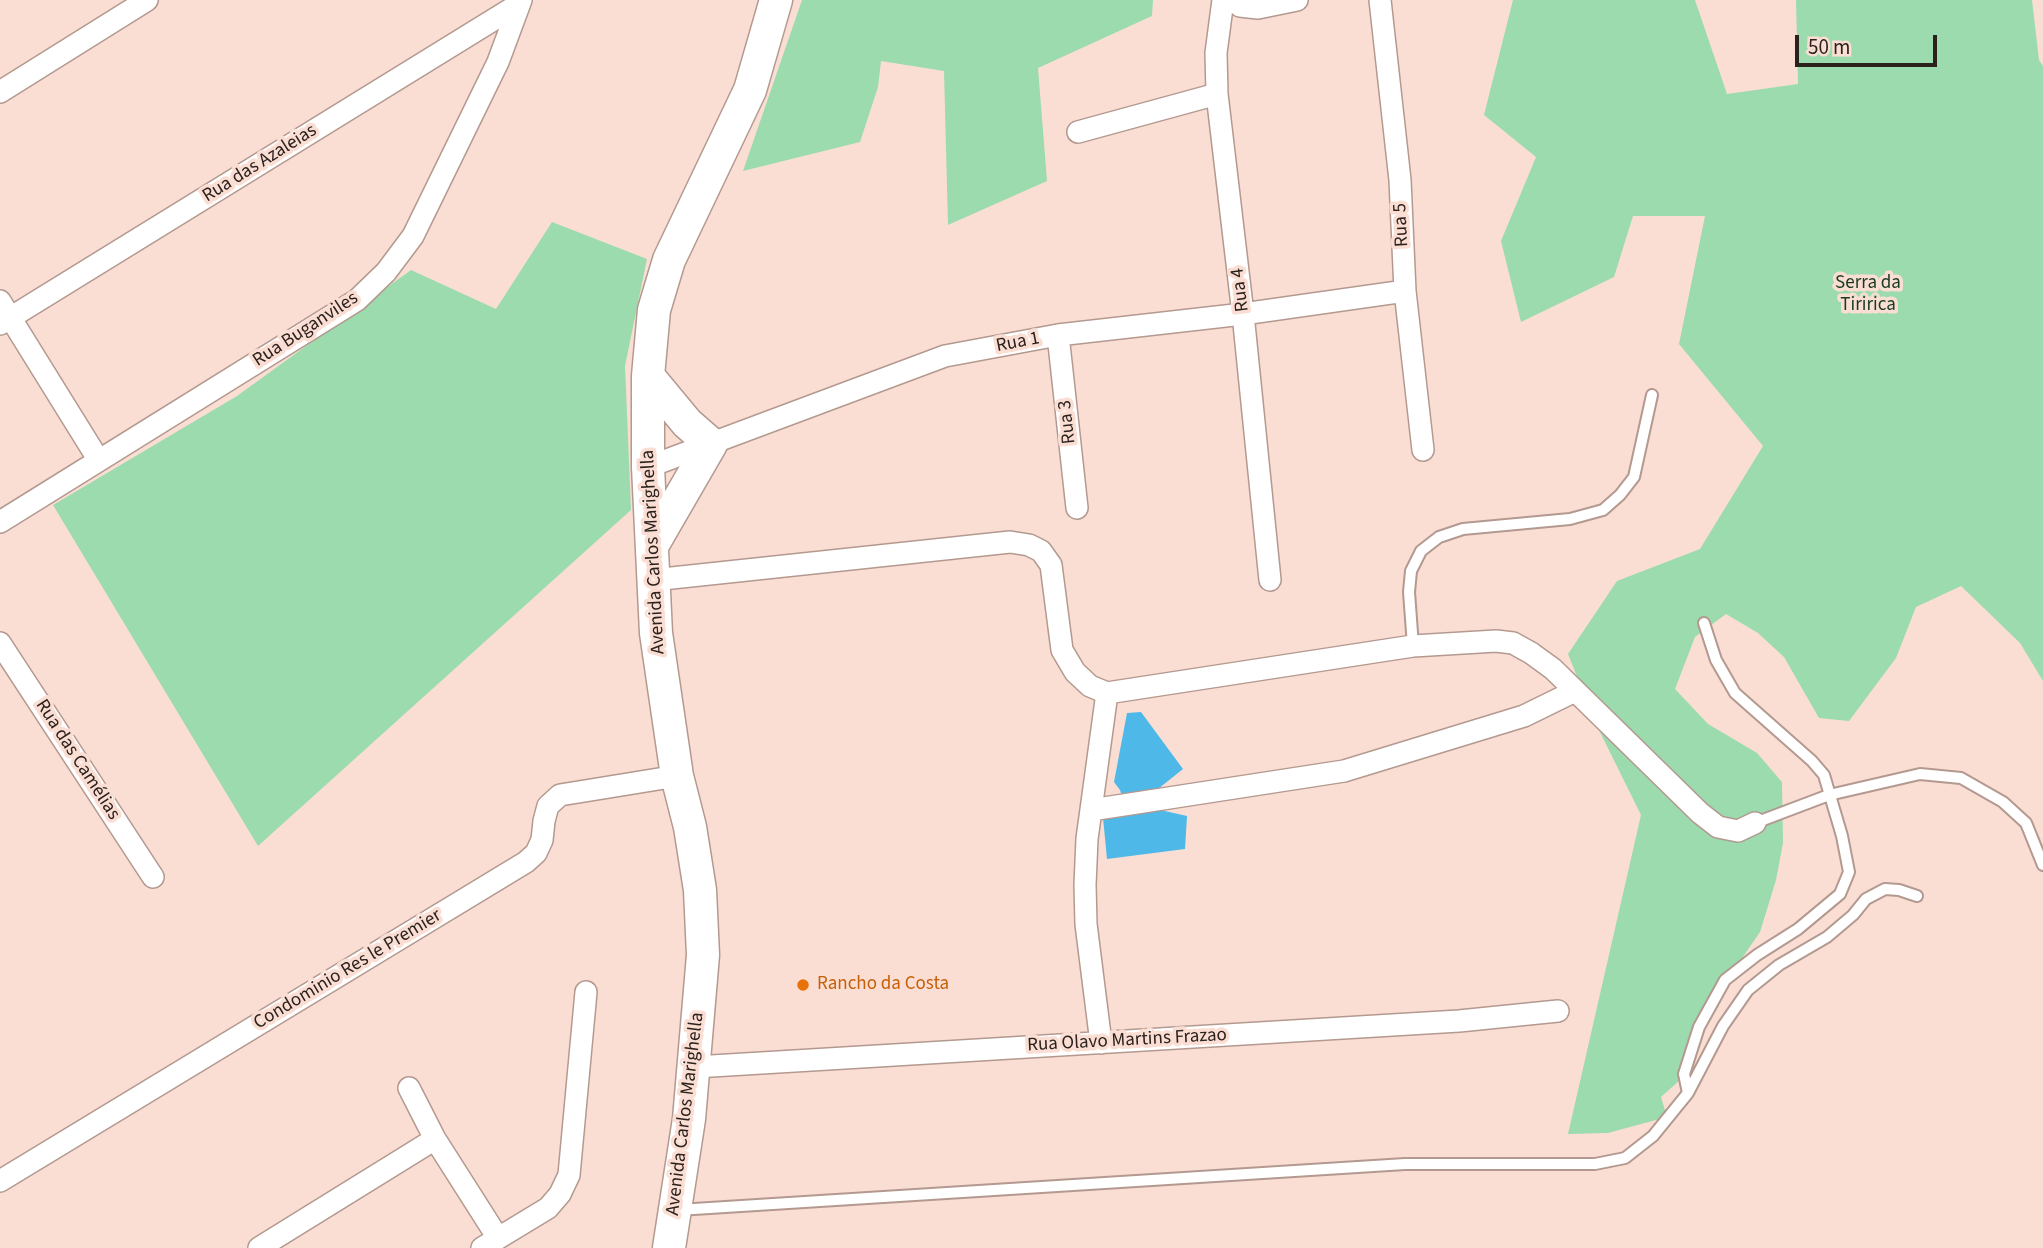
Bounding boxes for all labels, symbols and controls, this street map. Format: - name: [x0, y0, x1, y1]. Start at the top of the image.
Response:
- scale bar: [1798, 21, 1940, 65]
- text: 50 m: [1808, 32, 1850, 62]
- street label: Rua das Azaleias: [199, 120, 321, 208]
- street label: Rua 5: [1389, 202, 1415, 248]
- street label: Rua 4: [1227, 267, 1255, 313]
- park label: Serra da Tiririca: [1835, 273, 1901, 317]
- street label: Rua Buganviles: [249, 287, 363, 373]
- street label: Rua 1: [994, 328, 1042, 358]
- street label: Rua 3: [1054, 399, 1082, 445]
- street label: Avenida Carlos Marighella: [637, 449, 671, 655]
- street label: Rua das Camélias: [30, 695, 124, 825]
- street label: Condominio Res le Premier: [250, 905, 446, 1035]
- place label: Rancho da Costa: [817, 974, 949, 996]
- marker: Rancho da Costa: [795, 977, 811, 993]
- street label: Avenida Carlos Marighella: [662, 1011, 710, 1217]
- street label: Rua Olavo Martins Frazao: [1027, 1024, 1227, 1058]

